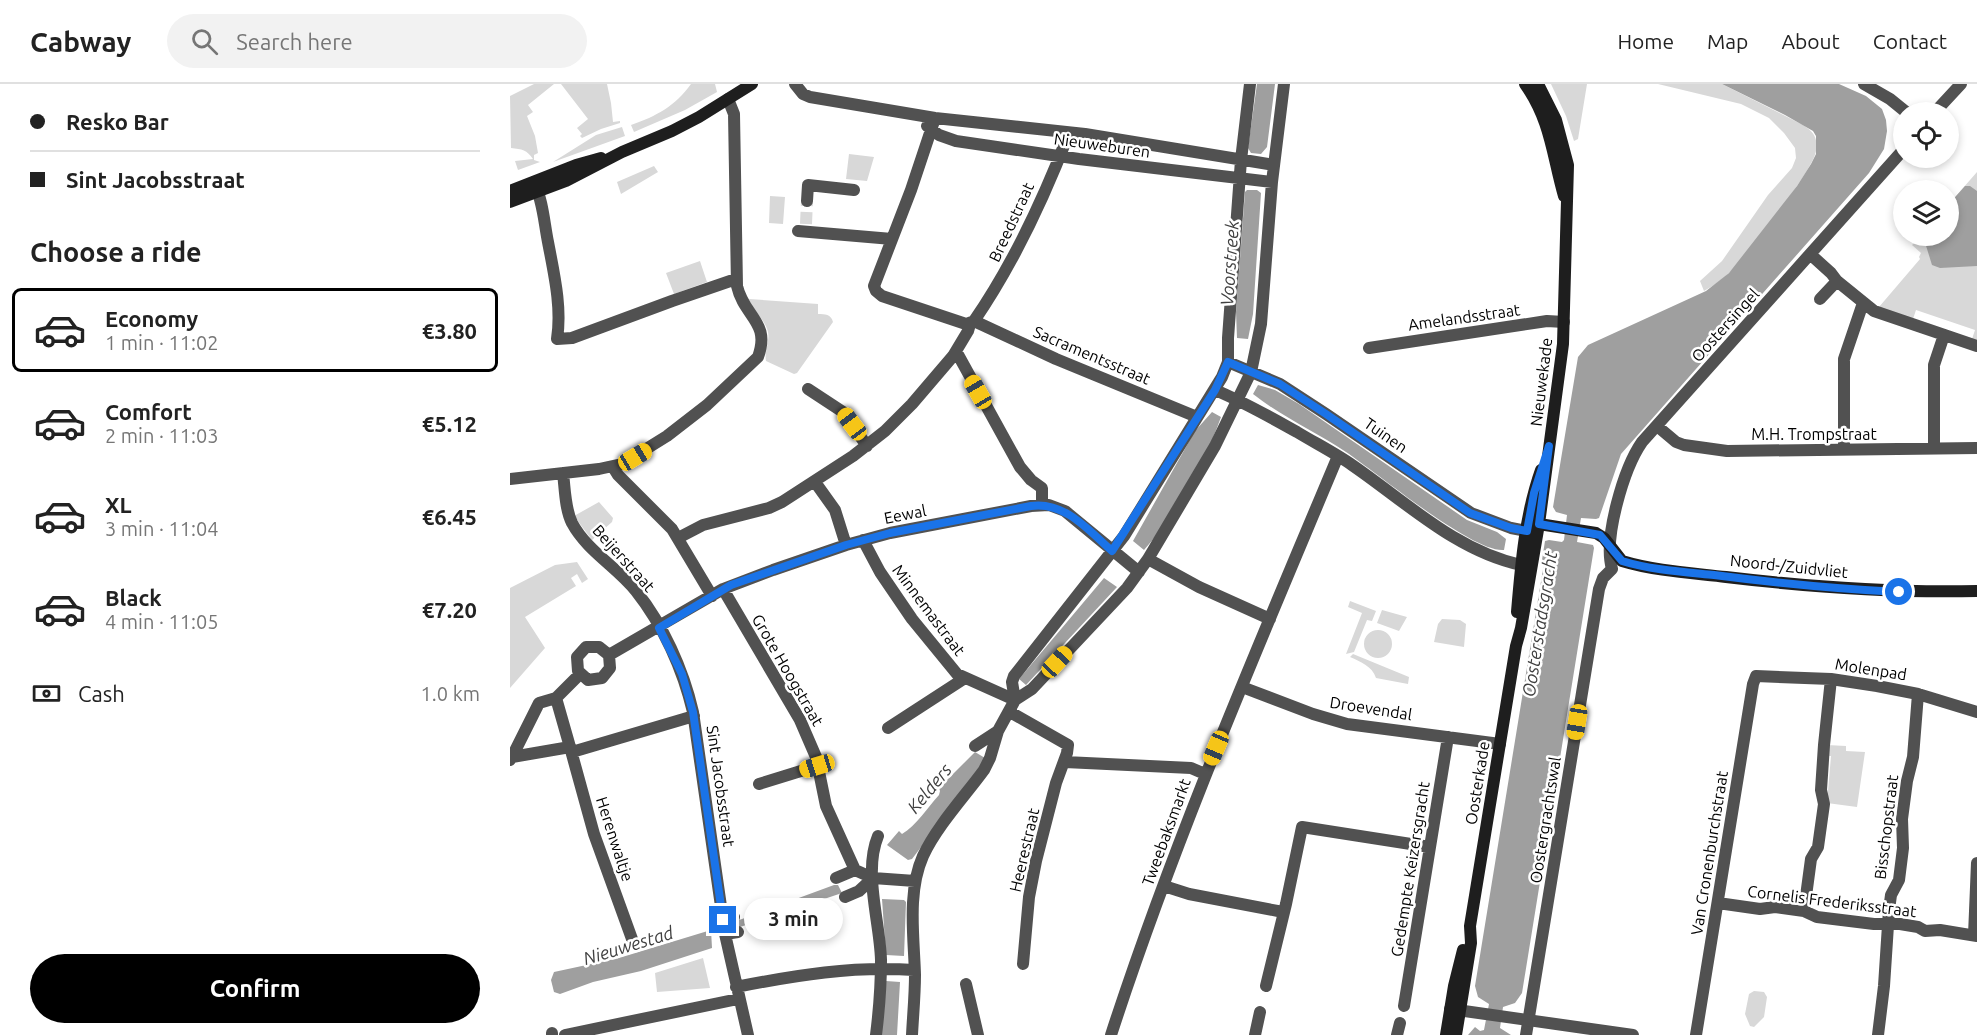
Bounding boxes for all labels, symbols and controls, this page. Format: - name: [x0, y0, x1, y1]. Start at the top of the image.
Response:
- search box: [167, 14, 587, 68]
- icon: search: [188, 25, 221, 58]
- text: Cabway: [30, 26, 131, 57]
- text: Search here: [236, 29, 353, 54]
- text: Home: [1617, 29, 1674, 53]
- text: Map: [1707, 29, 1748, 53]
- text: About: [1781, 29, 1840, 53]
- text: Contact: [1873, 29, 1947, 53]
- map controls: [1893, 102, 1959, 246]
- button: locate: [1893, 102, 1959, 168]
- text: Resko Bar: [66, 109, 169, 134]
- street label: Nieuweburen: [1053, 129, 1151, 161]
- text: Sint Jacobsstraat: [66, 167, 245, 192]
- street label: Breedstraat: [985, 179, 1037, 264]
- button: layers: [1893, 180, 1959, 246]
- water label: Voorstreek: [1216, 219, 1242, 306]
- text: Choose a ride: [30, 237, 202, 267]
- street label: Oostersingel: [1688, 285, 1762, 365]
- street label: Amelandsstraat: [1407, 300, 1522, 334]
- icon: car: [33, 303, 87, 357]
- text: Economy: [105, 306, 198, 331]
- text: €3.80: [422, 318, 477, 343]
- street label: Sacramentsstraat: [1031, 322, 1154, 388]
- text: 1 min · 11:02: [105, 331, 219, 354]
- street label: Nieuwekade: [1527, 337, 1555, 427]
- car: [961, 372, 995, 412]
- icon: car: [33, 396, 87, 450]
- text: Comfort: [105, 399, 192, 424]
- car: [834, 404, 870, 444]
- text: €5.12: [422, 411, 477, 436]
- street label: Tuinen: [1361, 414, 1411, 456]
- text: 2 min · 11:03: [105, 424, 219, 447]
- street label: M.H. Trompstraat: [1751, 425, 1877, 443]
- car: [615, 440, 655, 474]
- icon: car: [33, 489, 87, 543]
- text: XL: [105, 492, 132, 517]
- street label: Eewal: [882, 501, 928, 527]
- text: €6.45: [422, 504, 477, 529]
- text: 3 min · 11:04: [105, 517, 219, 540]
- street label: Beijerstraat: [589, 521, 659, 596]
- water label: Oosterstadsgracht: [1518, 549, 1561, 698]
- street label: Noord-/Zuidvliet: [1729, 551, 1850, 581]
- street label: Minnemastraat: [889, 561, 969, 659]
- route start: [1885, 578, 1912, 605]
- icon: car: [33, 582, 87, 636]
- text: Black: [105, 585, 162, 610]
- text: €7.20: [422, 597, 477, 622]
- text: 4 min · 11:05: [105, 610, 219, 633]
- street label: Grote Hoogstraat: [749, 611, 828, 730]
- car: [1038, 643, 1076, 681]
- street label: Molenpad: [1834, 654, 1908, 684]
- icon: cash: [30, 677, 63, 710]
- text: Cash: [78, 681, 125, 706]
- text: 1.0 km: [421, 682, 480, 705]
- street label: Droevendal: [1329, 693, 1413, 723]
- car: [1565, 703, 1589, 741]
- street label: Sint Jacobsstraat: [704, 724, 739, 849]
- car: [1201, 728, 1231, 768]
- street label: Oosterkade: [1462, 740, 1492, 826]
- car: [797, 752, 837, 780]
- street label: Oostergrachtswal: [1526, 755, 1564, 885]
- water label: Kelders: [903, 759, 956, 817]
- street label: Van Cronenburchstraat: [1687, 769, 1731, 937]
- street label: Bisschopstraat: [1871, 773, 1901, 880]
- street label: Tweebaksmarkt: [1138, 775, 1194, 888]
- street label: Gedempte Keizersgracht: [1387, 779, 1433, 958]
- street label: Herenwaltje: [593, 794, 637, 884]
- street label: Heerestraat: [1006, 806, 1043, 894]
- street label: Cornelis Frederiksstraat: [1746, 882, 1918, 920]
- callout: 3 min: [744, 899, 843, 941]
- route end: [709, 906, 736, 933]
- text: 3 min: [768, 907, 819, 930]
- water label: Nieuwestad: [581, 922, 676, 968]
- button: Confirm: [30, 954, 480, 1023]

